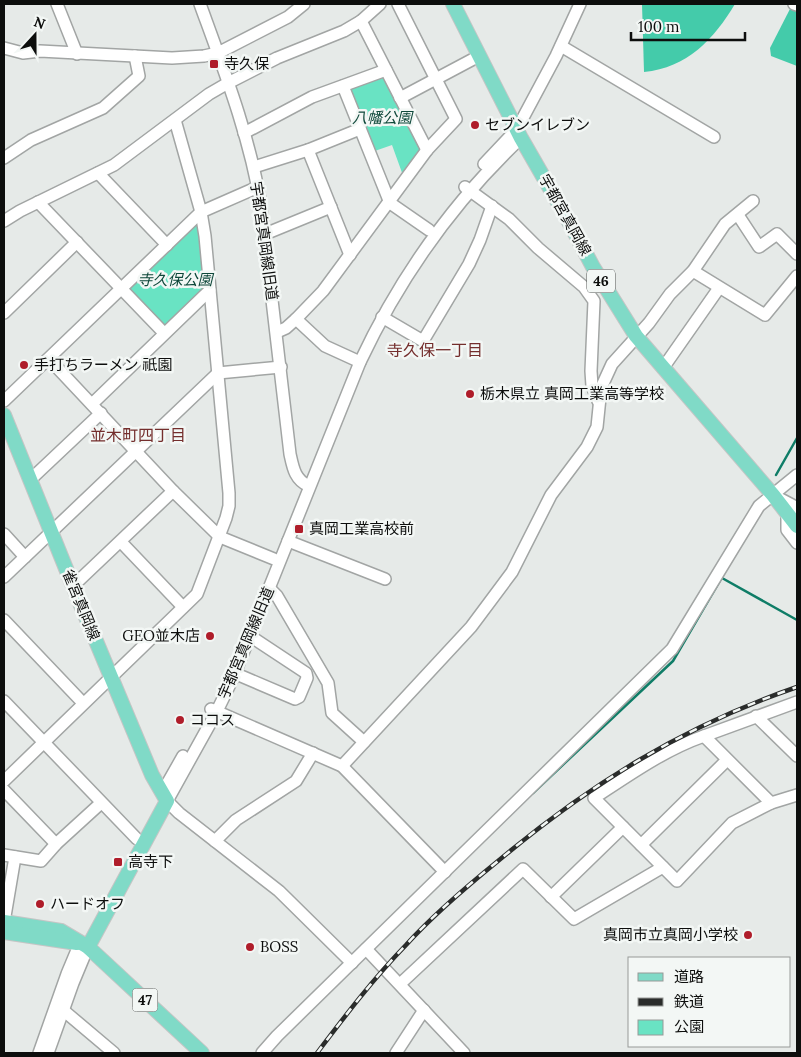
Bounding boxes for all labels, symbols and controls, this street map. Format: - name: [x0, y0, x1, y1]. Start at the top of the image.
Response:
- north arrow: [10, 10, 60, 60]
- scale bar: [631, 10, 745, 42]
- text: N: [31, 13, 48, 33]
- text: 100 m: [638, 17, 679, 36]
- place label: 寺久保: [224, 54, 269, 73]
- marker: 寺久保: [208, 58, 220, 70]
- park label: 八幡公園: [352, 108, 414, 127]
- place label: セブンイレブン: [485, 115, 590, 134]
- marker: セブンイレブン: [469, 119, 481, 131]
- street label: 宇都宮真岡線: [535, 171, 596, 259]
- street label: 宇都宮真岡線旧道: [247, 180, 282, 302]
- park label: 寺久保公園: [137, 270, 214, 289]
- road number: 46: [587, 270, 615, 292]
- district label: 寺久保一丁目: [387, 340, 483, 360]
- place label: 手打ちラーメン 祇園: [34, 355, 172, 374]
- marker: 手打ちラーメン 祇園: [18, 359, 30, 371]
- place label: 栃木県立 真岡工業高等学校: [480, 384, 664, 403]
- marker: 栃木県立 真岡工業高等学校: [464, 388, 476, 400]
- district label: 並木町四丁目: [90, 425, 186, 445]
- place label: 真岡工業高校前: [309, 519, 414, 538]
- marker: 真岡工業高校前: [293, 523, 305, 535]
- street label: 雀宮真岡線: [59, 566, 104, 643]
- street label: 宇都宮真岡線旧道: [213, 584, 278, 702]
- place label: GEO並木店: [122, 626, 200, 645]
- marker: GEO並木店: [204, 630, 216, 642]
- place label: ココス: [190, 710, 235, 729]
- marker: ココス: [174, 714, 186, 726]
- place label: 高寺下: [128, 852, 173, 871]
- marker: 高寺下: [112, 856, 124, 868]
- place label: ハードオフ: [50, 894, 125, 913]
- marker: ハードオフ: [34, 898, 46, 910]
- place label: 真岡市立真岡小学校: [603, 925, 738, 944]
- marker: 真岡市立真岡小学校: [742, 929, 754, 941]
- place label: BOSS: [260, 937, 298, 956]
- marker: BOSS: [244, 941, 256, 953]
- legend: [628, 957, 791, 1047]
- text: 道路: [674, 967, 704, 986]
- road number: 47: [132, 988, 158, 1012]
- text: 鉄道: [674, 992, 704, 1011]
- text: 公園: [674, 1017, 704, 1036]

